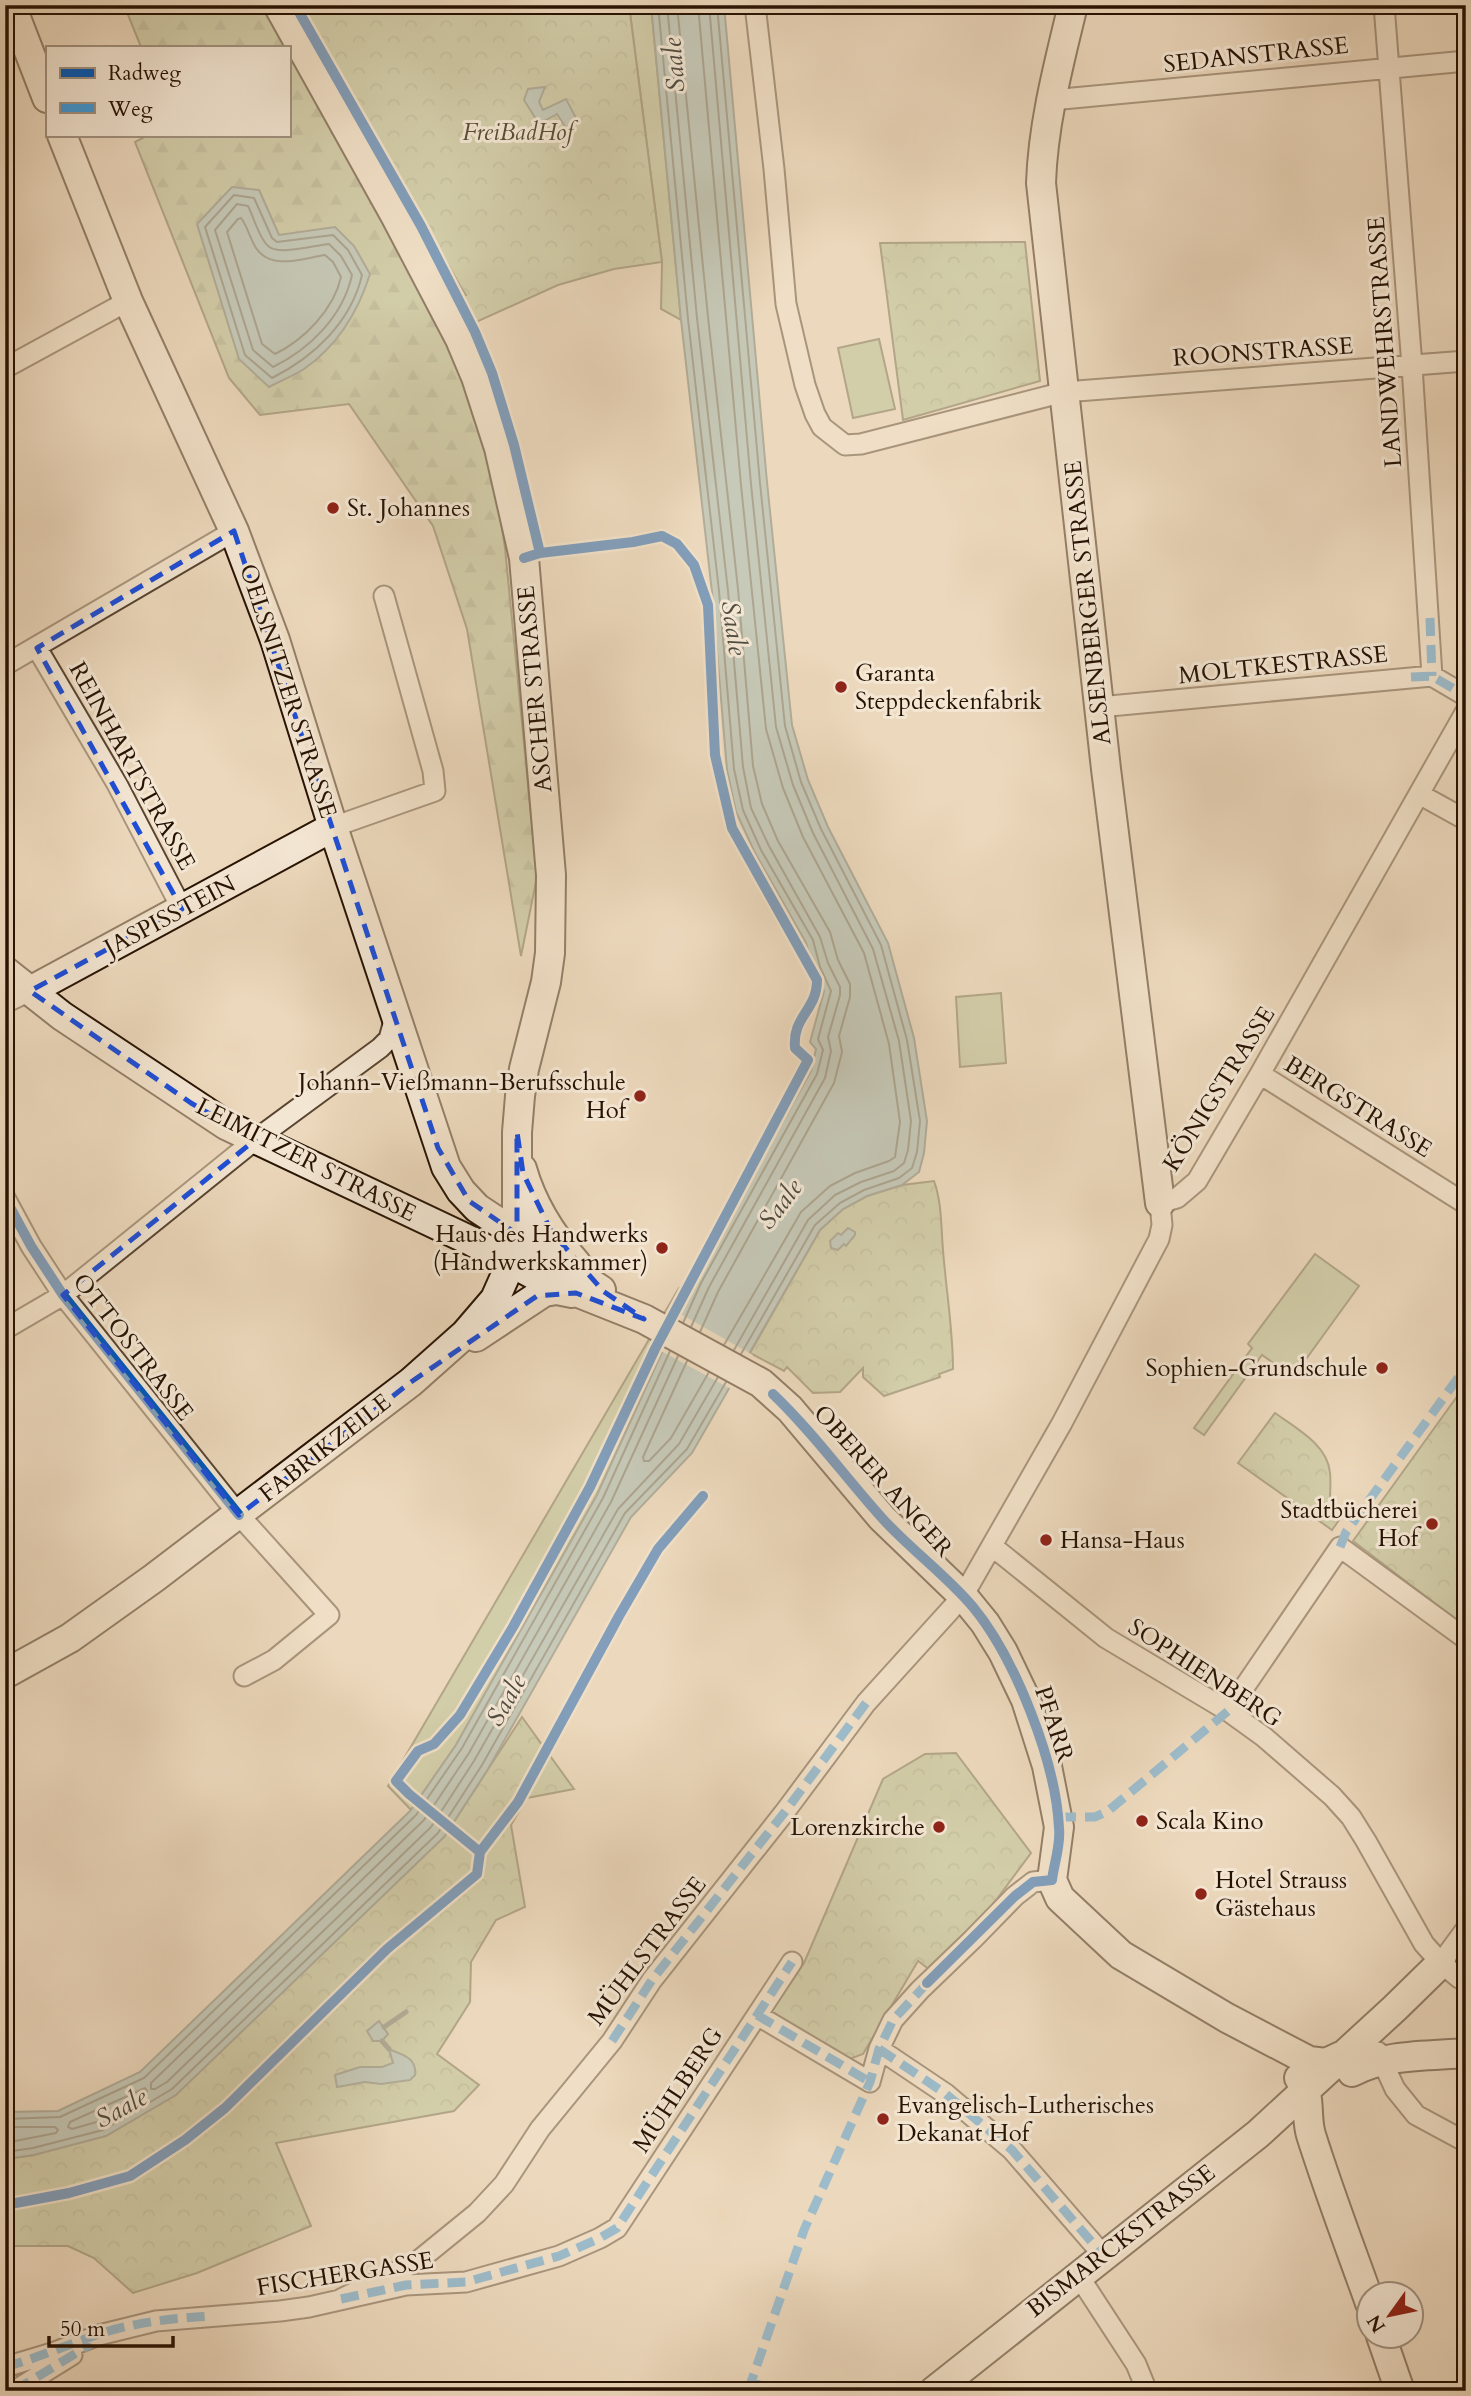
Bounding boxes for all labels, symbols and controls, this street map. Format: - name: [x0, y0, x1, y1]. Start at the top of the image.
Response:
- street label: SEDANSTRASSE: [1162, 29, 1350, 81]
- water label: Saale: [654, 35, 694, 94]
- legend: [46, 46, 290, 136]
- text: Radweg: [108, 59, 181, 88]
- text: Weg: [107, 95, 153, 124]
- park label: FreiBadHof: [462, 116, 578, 149]
- street label: LANDWEHRSTRASSE: [1360, 215, 1410, 469]
- street label: ROONSTRASSE: [1172, 329, 1354, 375]
- street label: ALSENBERGER STRASSE: [1057, 459, 1119, 747]
- place label: St. Johannes: [347, 492, 470, 525]
- marker: St. Johannes: [325, 500, 341, 516]
- street label: OELSNITZER STRASSE: [231, 560, 345, 822]
- street label: ASCHER STRASSE: [510, 584, 560, 794]
- water label: Saale: [712, 598, 756, 659]
- street label: MOLTKESTRASSE: [1177, 638, 1389, 692]
- street label: REINHARTSTRASSE: [61, 656, 203, 876]
- place label: Garanta Steppdeckenfabrik: [855, 657, 1042, 718]
- marker: Garanta Steppdeckenfabrik: [833, 679, 849, 695]
- street label: JASPISSTEIN: [96, 867, 242, 966]
- street label: KÖNIGSTRASSE: [1155, 1000, 1283, 1178]
- street label: BERGSTRASSE: [1278, 1048, 1438, 1166]
- place label: Johann-Vießmann-Berufsschule Hof: [295, 1066, 630, 1127]
- marker: Johann-Vießmann-Berufsschule Hof: [632, 1088, 648, 1104]
- street label: LEIMITZER STRASSE: [190, 1090, 422, 1230]
- water label: Saale: [750, 1171, 811, 1236]
- place label: Haus des Handwerks (Handwerkskammer): [433, 1218, 648, 1279]
- marker: Haus des Handwerks (Handwerkskammer): [654, 1240, 670, 1256]
- street label: OTTOSTRASSE: [65, 1266, 201, 1428]
- place label: Sophien-Grundschule: [1145, 1352, 1368, 1385]
- marker: Sophien-Grundschule: [1374, 1360, 1390, 1376]
- street label: FABRIKZEILE: [252, 1386, 398, 1510]
- street label: OBERER ANGER: [806, 1398, 961, 1565]
- place label: Stadtbücherei Hof: [1280, 1494, 1422, 1555]
- marker: Stadtbücherei Hof: [1424, 1516, 1440, 1532]
- place label: Hansa-Haus: [1060, 1524, 1185, 1557]
- marker: Hansa-Haus: [1038, 1532, 1054, 1548]
- street label: SOPHIENBERG: [1122, 1611, 1288, 1735]
- water label: Saale: [477, 1667, 535, 1732]
- street label: PFARR: [1026, 1682, 1082, 1767]
- place label: Scala Kino: [1156, 1805, 1264, 1838]
- place label: Lorenzkirche: [790, 1811, 925, 1844]
- marker: Scala Kino: [1134, 1813, 1150, 1829]
- marker: Lorenzkirche: [931, 1819, 947, 1835]
- place label: Hotel Strauss Gästehaus: [1215, 1864, 1347, 1925]
- street label: MÜHLSTRASSE: [580, 1870, 714, 2032]
- marker: Hotel Strauss Gästehaus: [1193, 1886, 1209, 1902]
- street label: MÜHLBERG: [625, 2021, 731, 2159]
- water label: Saale: [89, 2079, 154, 2137]
- place label: Evangelisch-Lutherisches Dekanat Hof: [897, 2089, 1154, 2150]
- marker: Evangelisch-Lutherisches Dekanat Hof: [875, 2111, 891, 2127]
- street label: BISMARCKSTRASSE: [1020, 2157, 1222, 2325]
- street label: FISCHERGASSE: [254, 2244, 436, 2304]
- north arrow: [1356, 2280, 1426, 2350]
- scale bar: [49, 2305, 173, 2349]
- text: N: [1361, 2309, 1392, 2338]
- text: 50 m: [60, 2315, 105, 2344]

